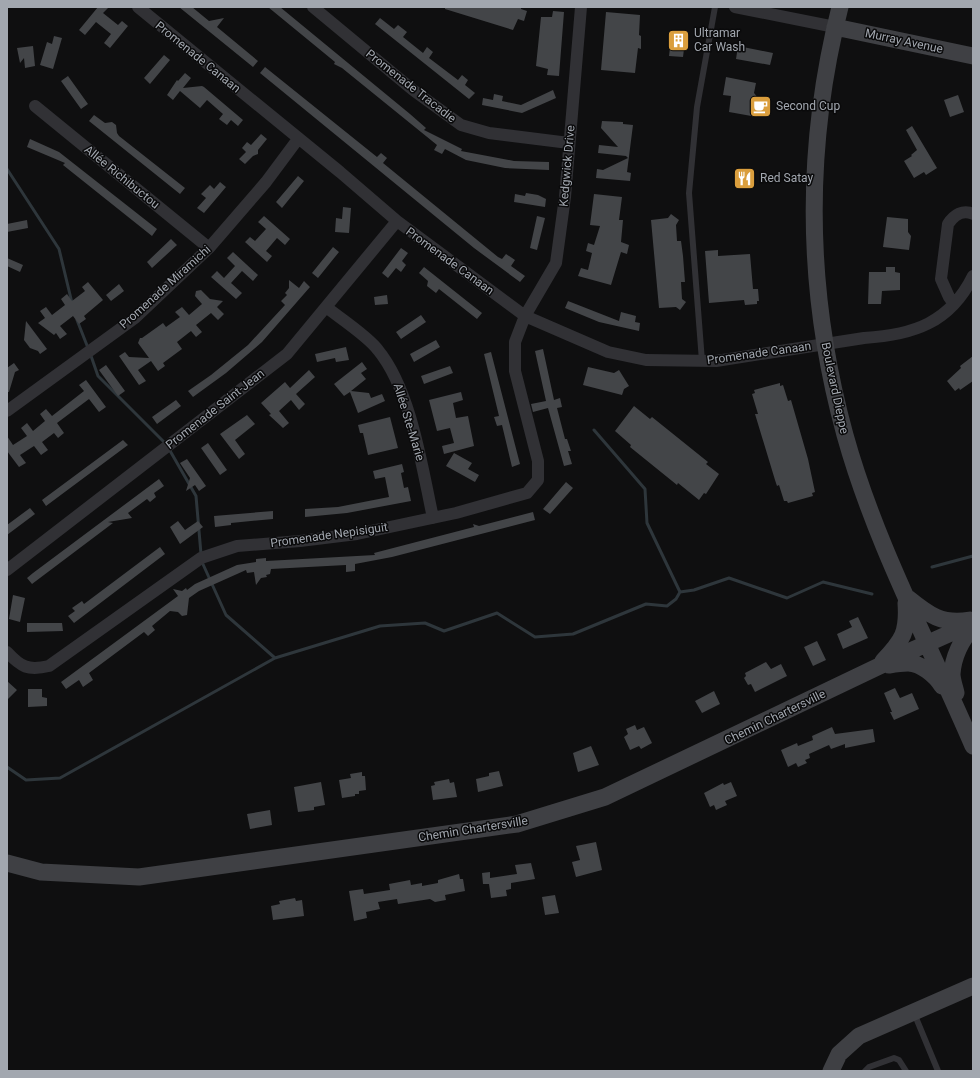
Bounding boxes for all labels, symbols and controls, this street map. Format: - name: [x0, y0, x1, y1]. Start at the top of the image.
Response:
- street label: Promenade Canaan: [153, 18, 243, 96]
- place label: Ultramar Car Wash: [694, 26, 745, 54]
- street label: Murray Avenue: [864, 26, 944, 56]
- building icon: Ultramar Car Wash: [665, 27, 691, 53]
- street label: Promenade Tracadie: [363, 47, 459, 125]
- cafe icon: Second Cup: [747, 93, 773, 119]
- place label: Second Cup: [776, 99, 840, 113]
- street label: Kedgwick Drive: [556, 125, 578, 207]
- street label: Allée Richibuctou: [82, 142, 162, 212]
- restaurant icon: Red Satay: [732, 165, 758, 191]
- place label: Red Satay: [760, 171, 814, 185]
- street label: Promenade Canaan: [403, 224, 497, 298]
- street label: Promenade Miramichi: [117, 242, 213, 332]
- street label: Promenade Canaan: [706, 339, 812, 367]
- street label: Boulevard Dieppe: [818, 341, 852, 435]
- street label: Promenade Saint-Jean: [163, 366, 267, 452]
- street label: Allée Ste-Marie: [391, 381, 427, 463]
- street label: Promenade Nepisiguit: [269, 520, 389, 550]
- street label: Chemin Chartersville: [722, 686, 828, 748]
- street label: Chemin Chartersville: [417, 813, 529, 845]

